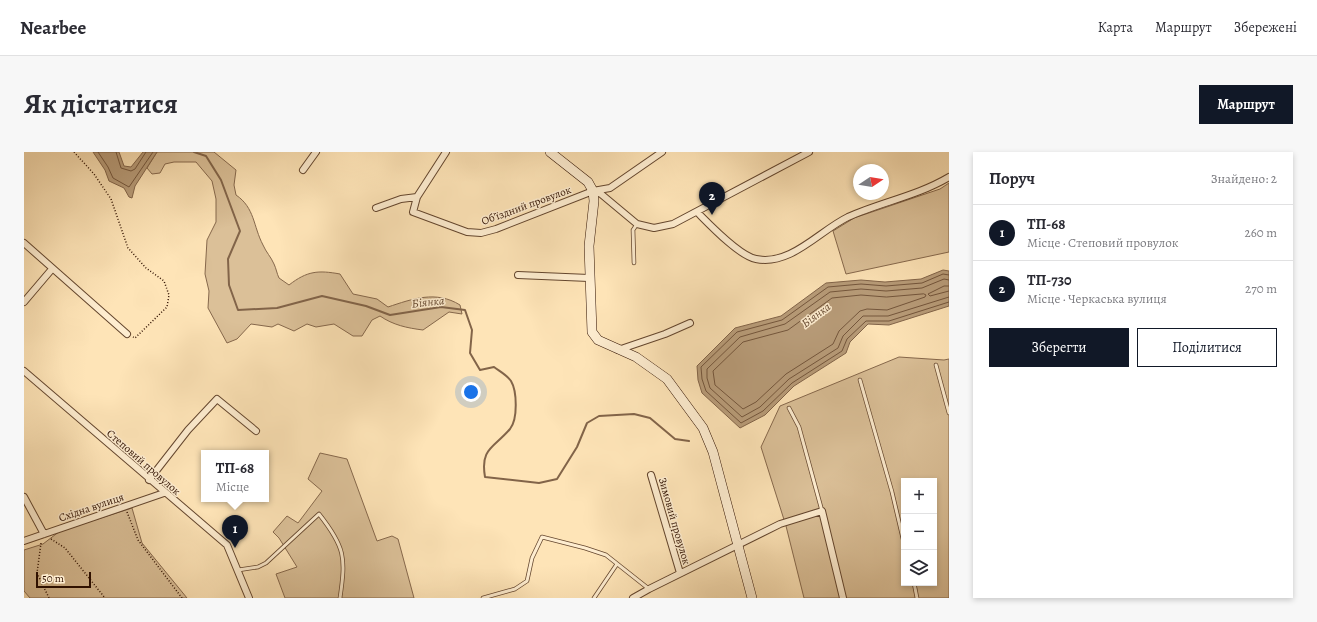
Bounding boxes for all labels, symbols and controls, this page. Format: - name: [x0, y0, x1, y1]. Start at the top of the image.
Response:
- text: Nearbee: [20, 15, 86, 41]
- text: Карта: [1098, 18, 1133, 37]
- text: Маршрут: [1155, 18, 1212, 37]
- text: Збережені: [1234, 18, 1297, 37]
- text: Як дістатися: [24, 85, 178, 123]
- button: Маршрут: [1199, 85, 1293, 124]
- north arrow: [853, 164, 889, 200]
- text: Поруч: [989, 167, 1035, 190]
- text: Знайдено: 2: [1211, 170, 1277, 187]
- street label: Обʼїздний провулок: [479, 182, 573, 229]
- pin: 2: [699, 182, 725, 215]
- text: ТП-68: [1027, 214, 1065, 234]
- text: 1: [1000, 224, 1004, 241]
- text: 260 m: [1244, 224, 1277, 241]
- text: Місце · Степовий провулок: [1027, 234, 1179, 251]
- text: ТП-730: [1027, 270, 1072, 290]
- text: 2: [999, 280, 1005, 297]
- text: 270 m: [1245, 280, 1277, 297]
- text: Місце · Черкаська вулиця: [1027, 290, 1167, 307]
- water label: Біянка: [411, 292, 446, 312]
- water label: Біянка: [798, 298, 834, 331]
- button: Зберегти: [989, 328, 1129, 367]
- button: Поділитися: [1137, 328, 1277, 367]
- your location: [461, 382, 481, 402]
- street label: Степовий провулок: [103, 426, 184, 499]
- popup: [201, 450, 269, 502]
- text: ТП-68: [216, 458, 254, 478]
- street label: Зимовий провулок: [655, 476, 694, 567]
- text: Місце: [216, 478, 249, 495]
- map controls: [901, 478, 937, 586]
- button: +: [901, 478, 937, 514]
- street label: Східна вулиця: [57, 489, 126, 526]
- button: −: [901, 514, 937, 550]
- pin: 1: [222, 515, 248, 548]
- button: layers: [901, 550, 937, 586]
- scale bar: [36, 570, 91, 589]
- text: 50 m: [42, 571, 64, 586]

